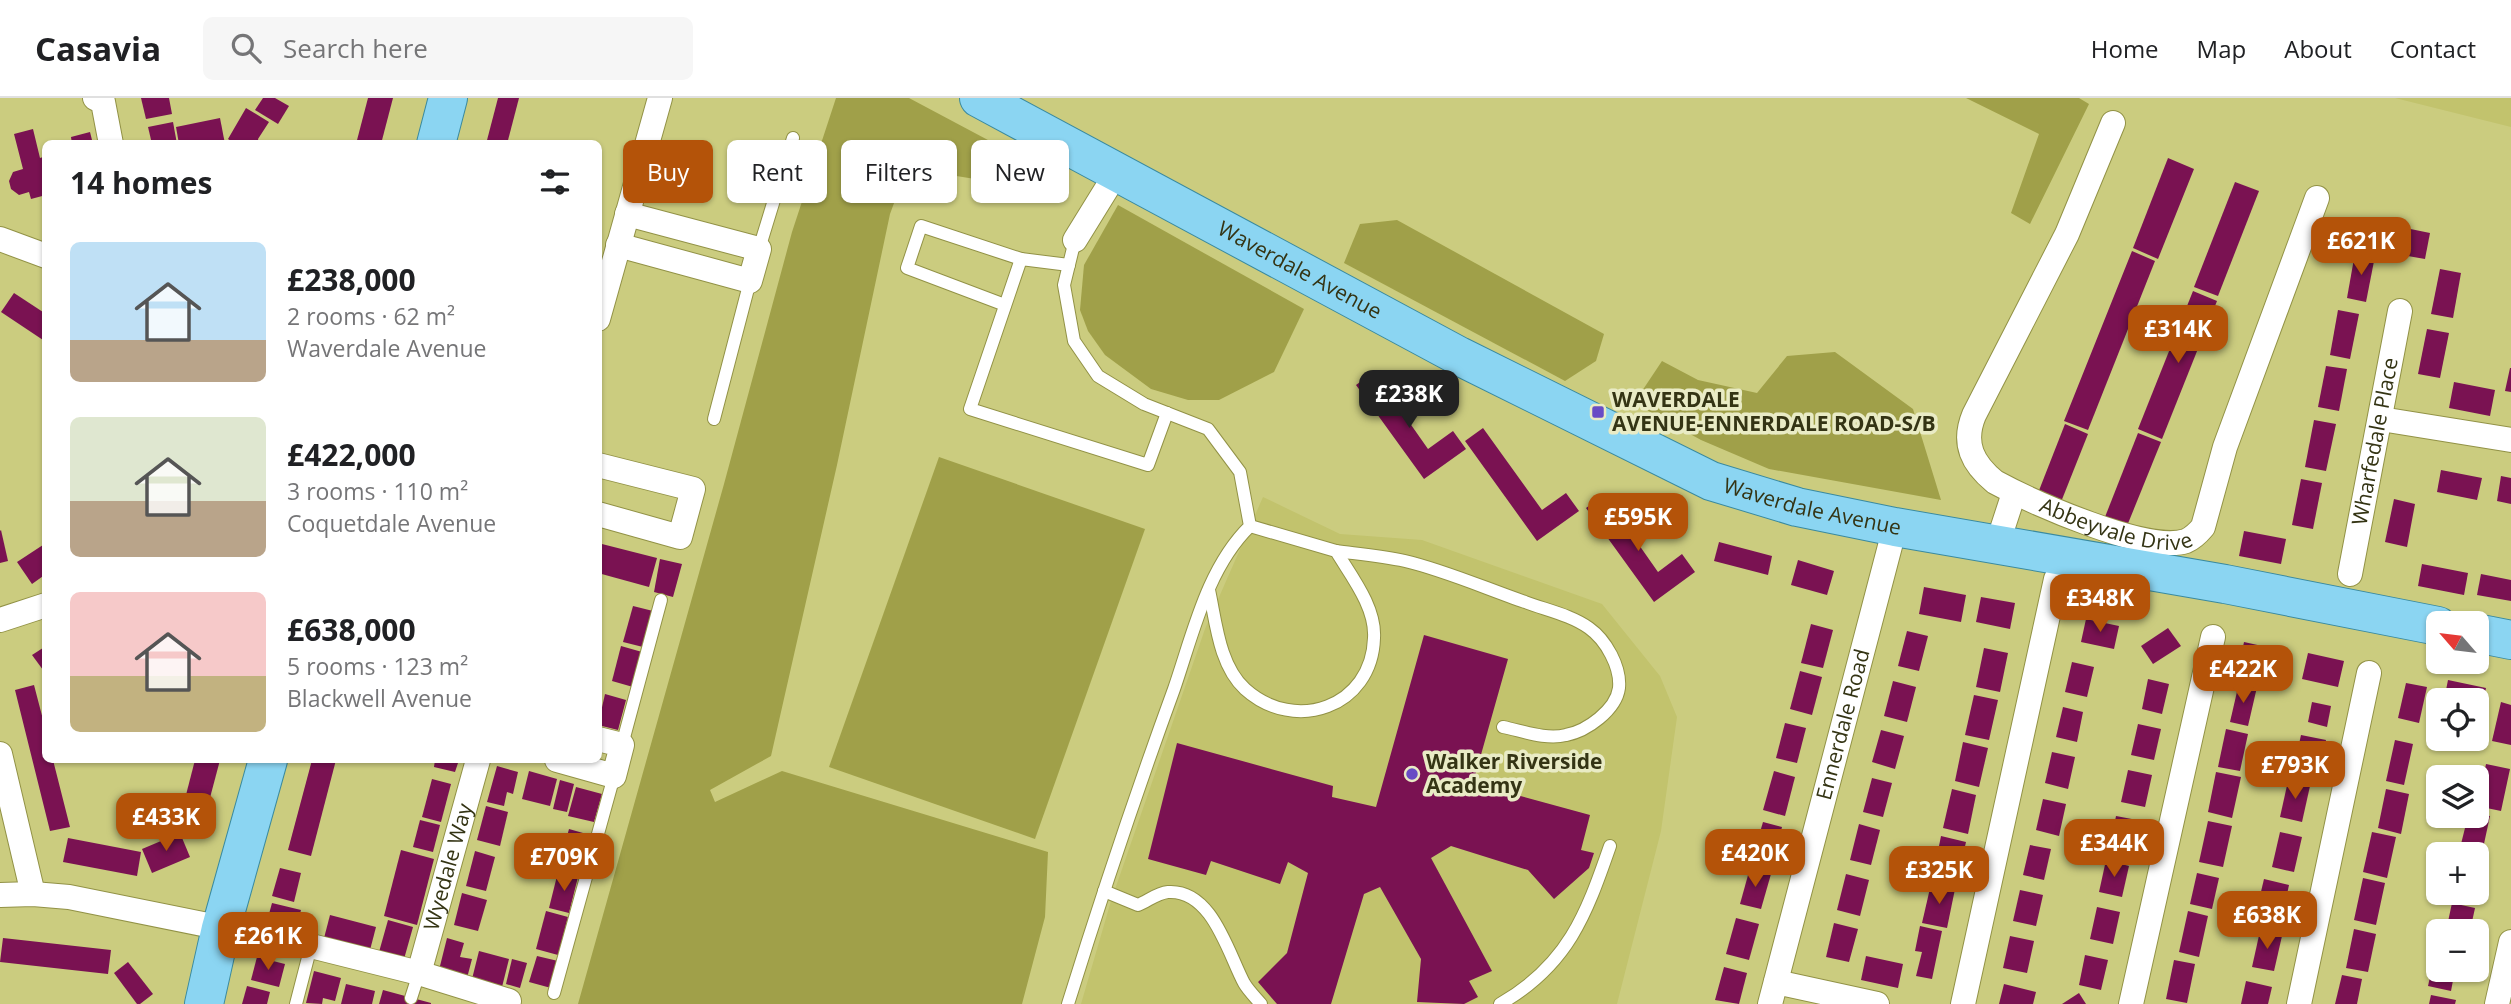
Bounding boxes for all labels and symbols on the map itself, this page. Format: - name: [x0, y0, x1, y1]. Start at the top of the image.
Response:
- street label: Waverdale Avenue: [1213, 214, 1387, 325]
- pin: £621K: [2312, 218, 2410, 277]
- pin: £314K: [2129, 306, 2227, 365]
- street label: Wharfedale Place: [2345, 355, 2404, 527]
- pin: £238K: [1360, 370, 1458, 430]
- place label: WAVERDALE AVENUE-ENNERDALE ROAD-S/B: [1612, 385, 1936, 437]
- marker: WAVERDALE AVENUE-ENNERDALE ROAD-S/B: [1590, 404, 1606, 420]
- street label: Waverdale Avenue: [1720, 471, 1903, 541]
- street label: Abbeyvale Drive: [2036, 490, 2197, 556]
- pin: £595K: [1589, 494, 1687, 553]
- pin: £348K: [2051, 574, 2149, 634]
- north arrow: [2426, 611, 2488, 674]
- street label: Ennerdale Road: [1809, 646, 1875, 803]
- pin: £422K: [2194, 646, 2292, 705]
- pin: £793K: [2246, 742, 2344, 801]
- place label: Walker Riverside Academy: [1426, 747, 1603, 799]
- marker: Walker Riverside Academy: [1404, 766, 1420, 782]
- pin: £433K: [117, 794, 215, 853]
- street label: Wyedale Way: [417, 800, 478, 933]
- pin: £344K: [2065, 820, 2163, 879]
- pin: £420K: [1706, 830, 1804, 889]
- pin: £709K: [515, 834, 613, 893]
- pin: £325K: [1890, 846, 1988, 906]
- pin: £638K: [2218, 892, 2316, 951]
- pin: £261K: [219, 912, 317, 972]

